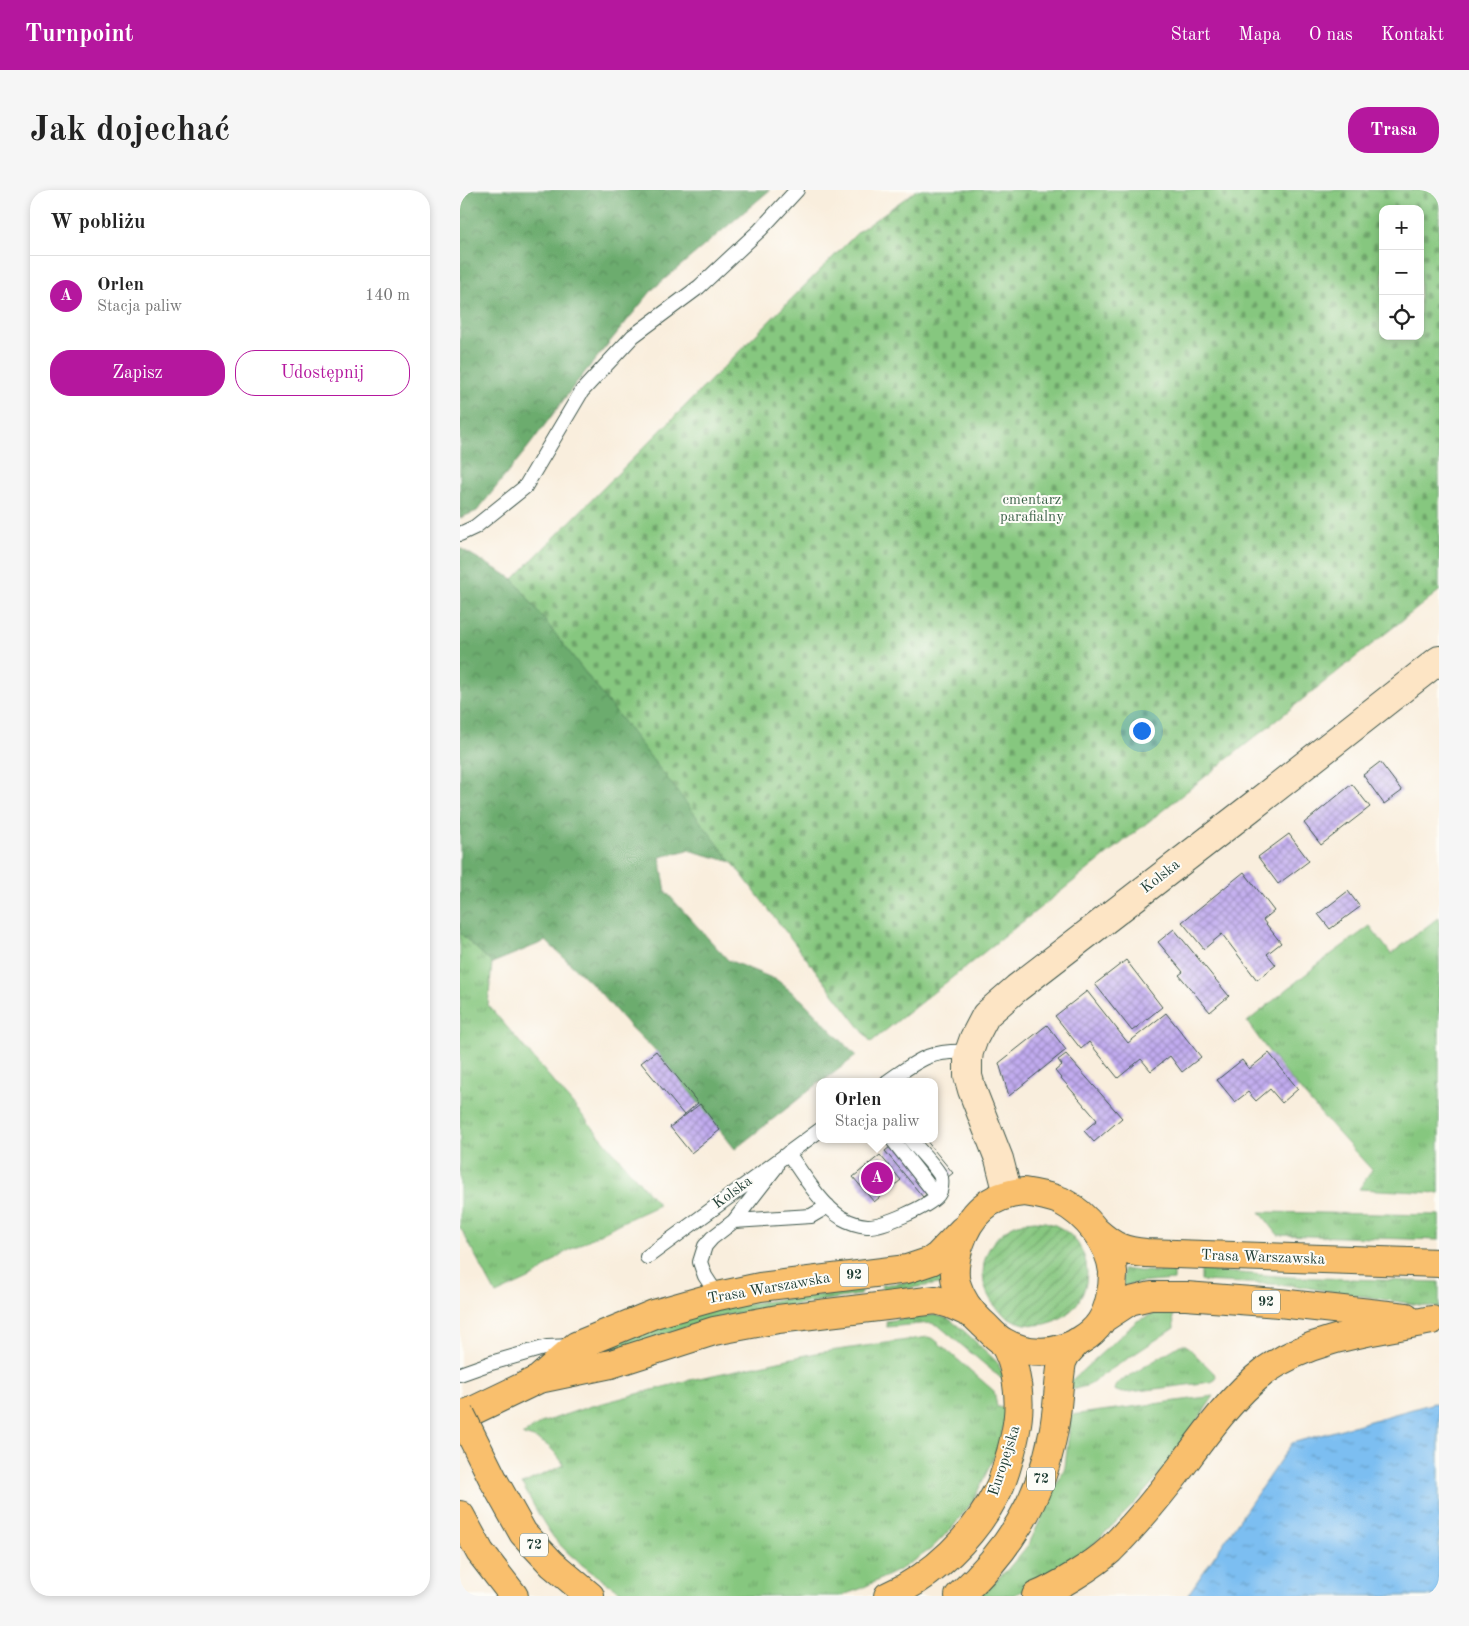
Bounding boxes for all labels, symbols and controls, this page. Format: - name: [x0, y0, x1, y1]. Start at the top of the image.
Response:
- text: Turnpoint: [25, 23, 133, 47]
- text: Start: [1171, 26, 1211, 44]
- text: Mapa: [1239, 26, 1281, 44]
- text: O nas: [1309, 26, 1353, 44]
- text: Kontakt: [1381, 26, 1444, 44]
- button: Trasa: [1348, 107, 1439, 153]
- text: Jak dojechać: [30, 113, 230, 148]
- map controls: [1379, 205, 1424, 340]
- button: +: [1379, 205, 1424, 250]
- text: W pobliżu: [50, 212, 145, 233]
- button: −: [1379, 250, 1424, 295]
- text: Orlen: [97, 276, 144, 295]
- text: A: [60, 288, 72, 304]
- text: 140 m: [365, 288, 410, 304]
- button: locate: [1379, 295, 1424, 340]
- text: Stacja paliw: [97, 299, 182, 315]
- button: Zapisz: [50, 350, 225, 396]
- button: Udostępnij: [235, 350, 410, 396]
- park label: cmentarz parafialny: [1000, 493, 1064, 525]
- your location: [1129, 718, 1155, 744]
- street label: Kolska: [1139, 857, 1184, 897]
- popup: [816, 1078, 938, 1143]
- text: Orlen: [834, 1091, 882, 1110]
- text: Stacja paliw: [834, 1114, 920, 1130]
- pin: A: [861, 1159, 893, 1197]
- street label: Kolska: [711, 1173, 756, 1212]
- street label: Trasa Warszawska: [1201, 1248, 1326, 1268]
- road number: 92: [840, 1264, 868, 1286]
- street label: Trasa Warszawska: [706, 1271, 832, 1307]
- road number: 92: [1252, 1290, 1280, 1314]
- street label: Europejska: [987, 1423, 1024, 1498]
- road number: 72: [1027, 1468, 1055, 1490]
- road number: 72: [520, 1534, 548, 1556]

